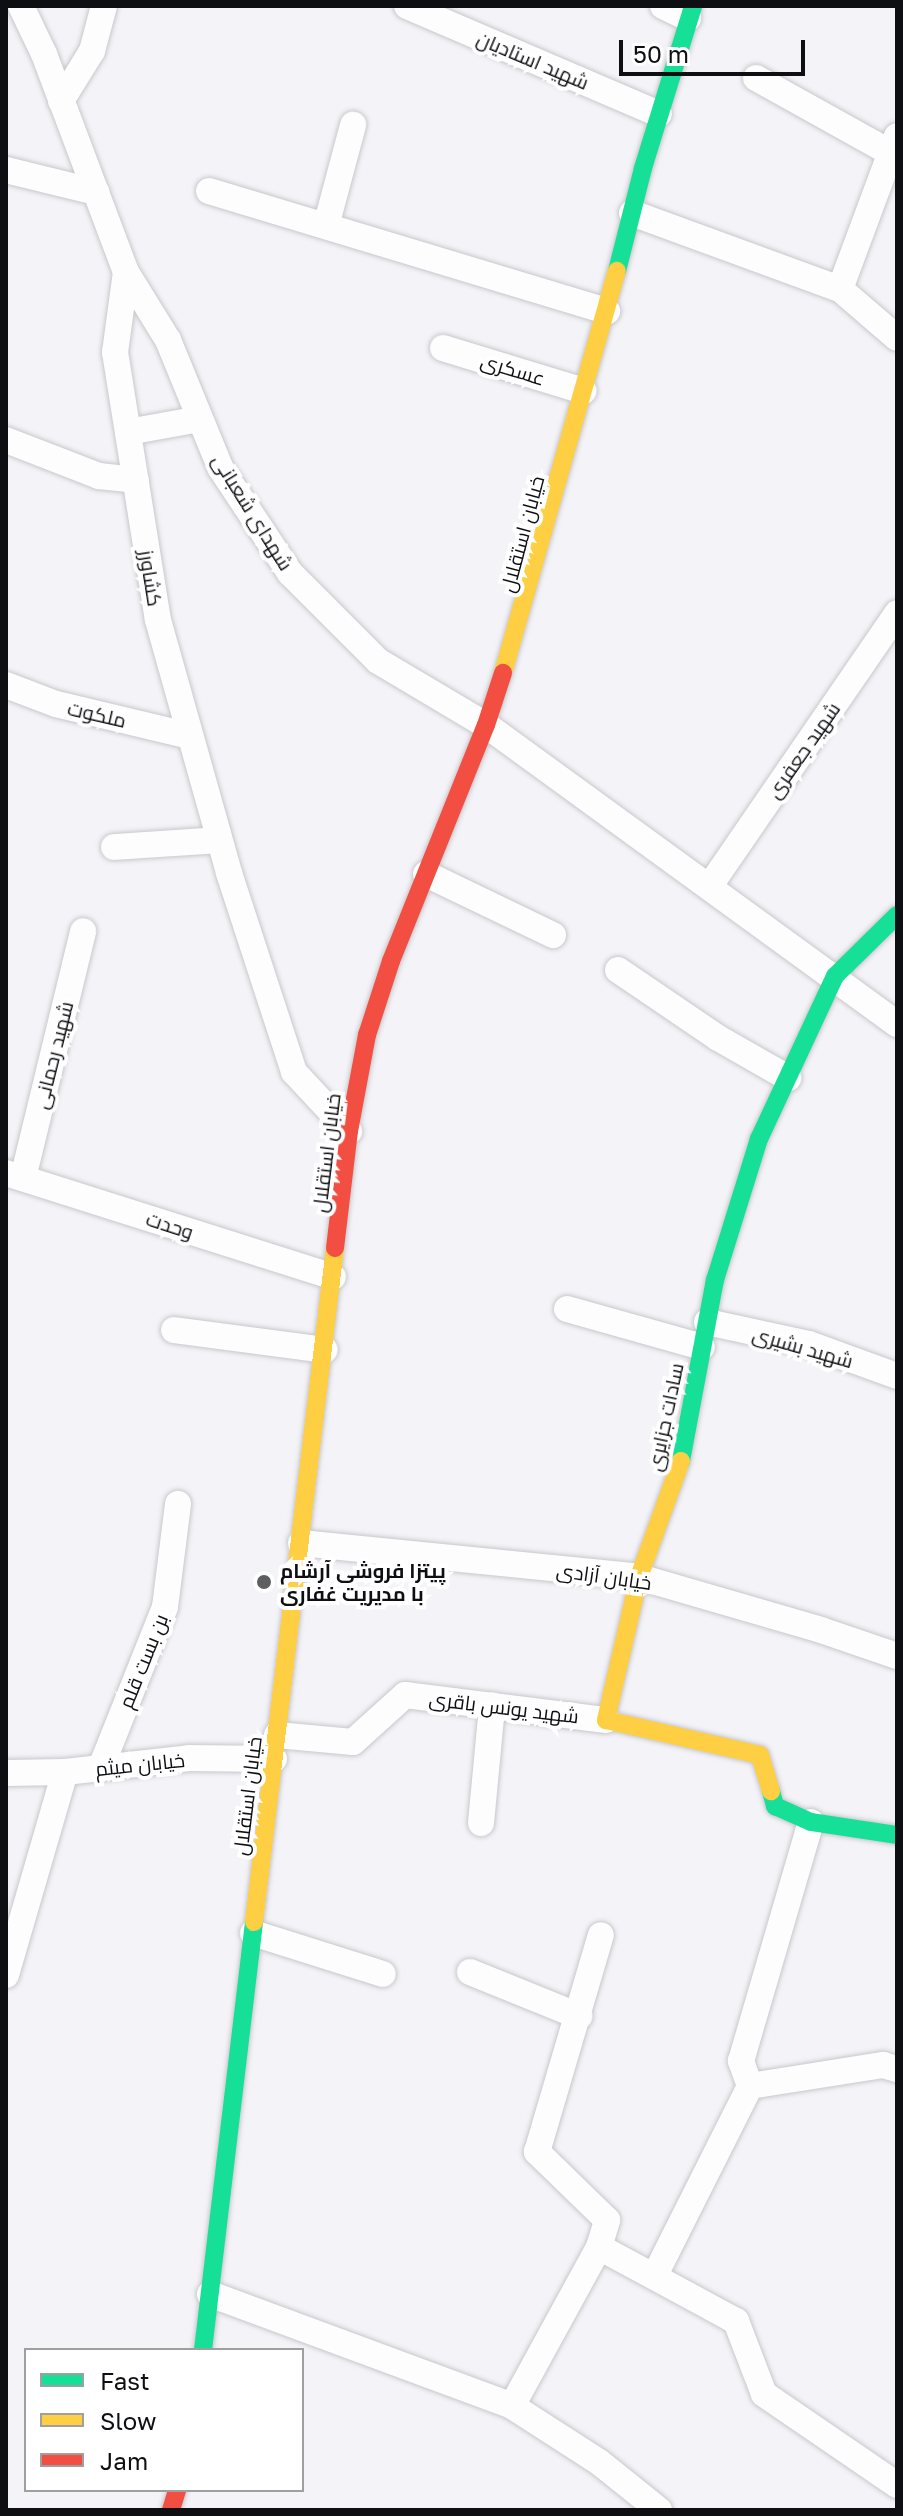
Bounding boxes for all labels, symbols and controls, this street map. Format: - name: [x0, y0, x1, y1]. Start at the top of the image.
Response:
- scale bar: [623, 24, 809, 74]
- street label: شهید استادیان: [473, 26, 593, 94]
- text: 50 m: [633, 39, 689, 68]
- street label: عسکری: [478, 348, 548, 390]
- street label: شهدای شعبانی: [208, 449, 298, 575]
- street label: خیابان استقلال: [495, 473, 549, 595]
- street label: کشاورز: [135, 548, 167, 608]
- street label: ملکوت: [65, 696, 129, 732]
- street label: شهید جعفری: [761, 697, 845, 803]
- street label: شهید رحمانی: [28, 999, 78, 1111]
- street label: خیابان استقلال: [307, 1092, 345, 1214]
- street label: وحدت: [143, 1206, 197, 1244]
- street label: شهید بشیری: [750, 1321, 856, 1373]
- street label: سادات جزایری: [642, 1361, 688, 1473]
- street label: خیابان آزادی: [555, 1557, 653, 1595]
- place label: پیتزا فروشی آرشام با مدیریت غفاری: [280, 1558, 446, 1605]
- marker: پیتزا فروشی آرشام با مدیریت غفاری: [255, 1573, 273, 1591]
- street label: بن بست قلم: [113, 1610, 173, 1712]
- street label: شهید یونس باقری: [428, 1686, 580, 1728]
- street label: خیابان استقلال: [228, 1735, 266, 1857]
- street label: خیابان میثم: [94, 1747, 186, 1781]
- legend: [24, 2348, 304, 2492]
- text: Fast: [100, 2366, 150, 2395]
- text: Slow: [100, 2406, 156, 2435]
- text: Jam: [100, 2446, 148, 2475]

